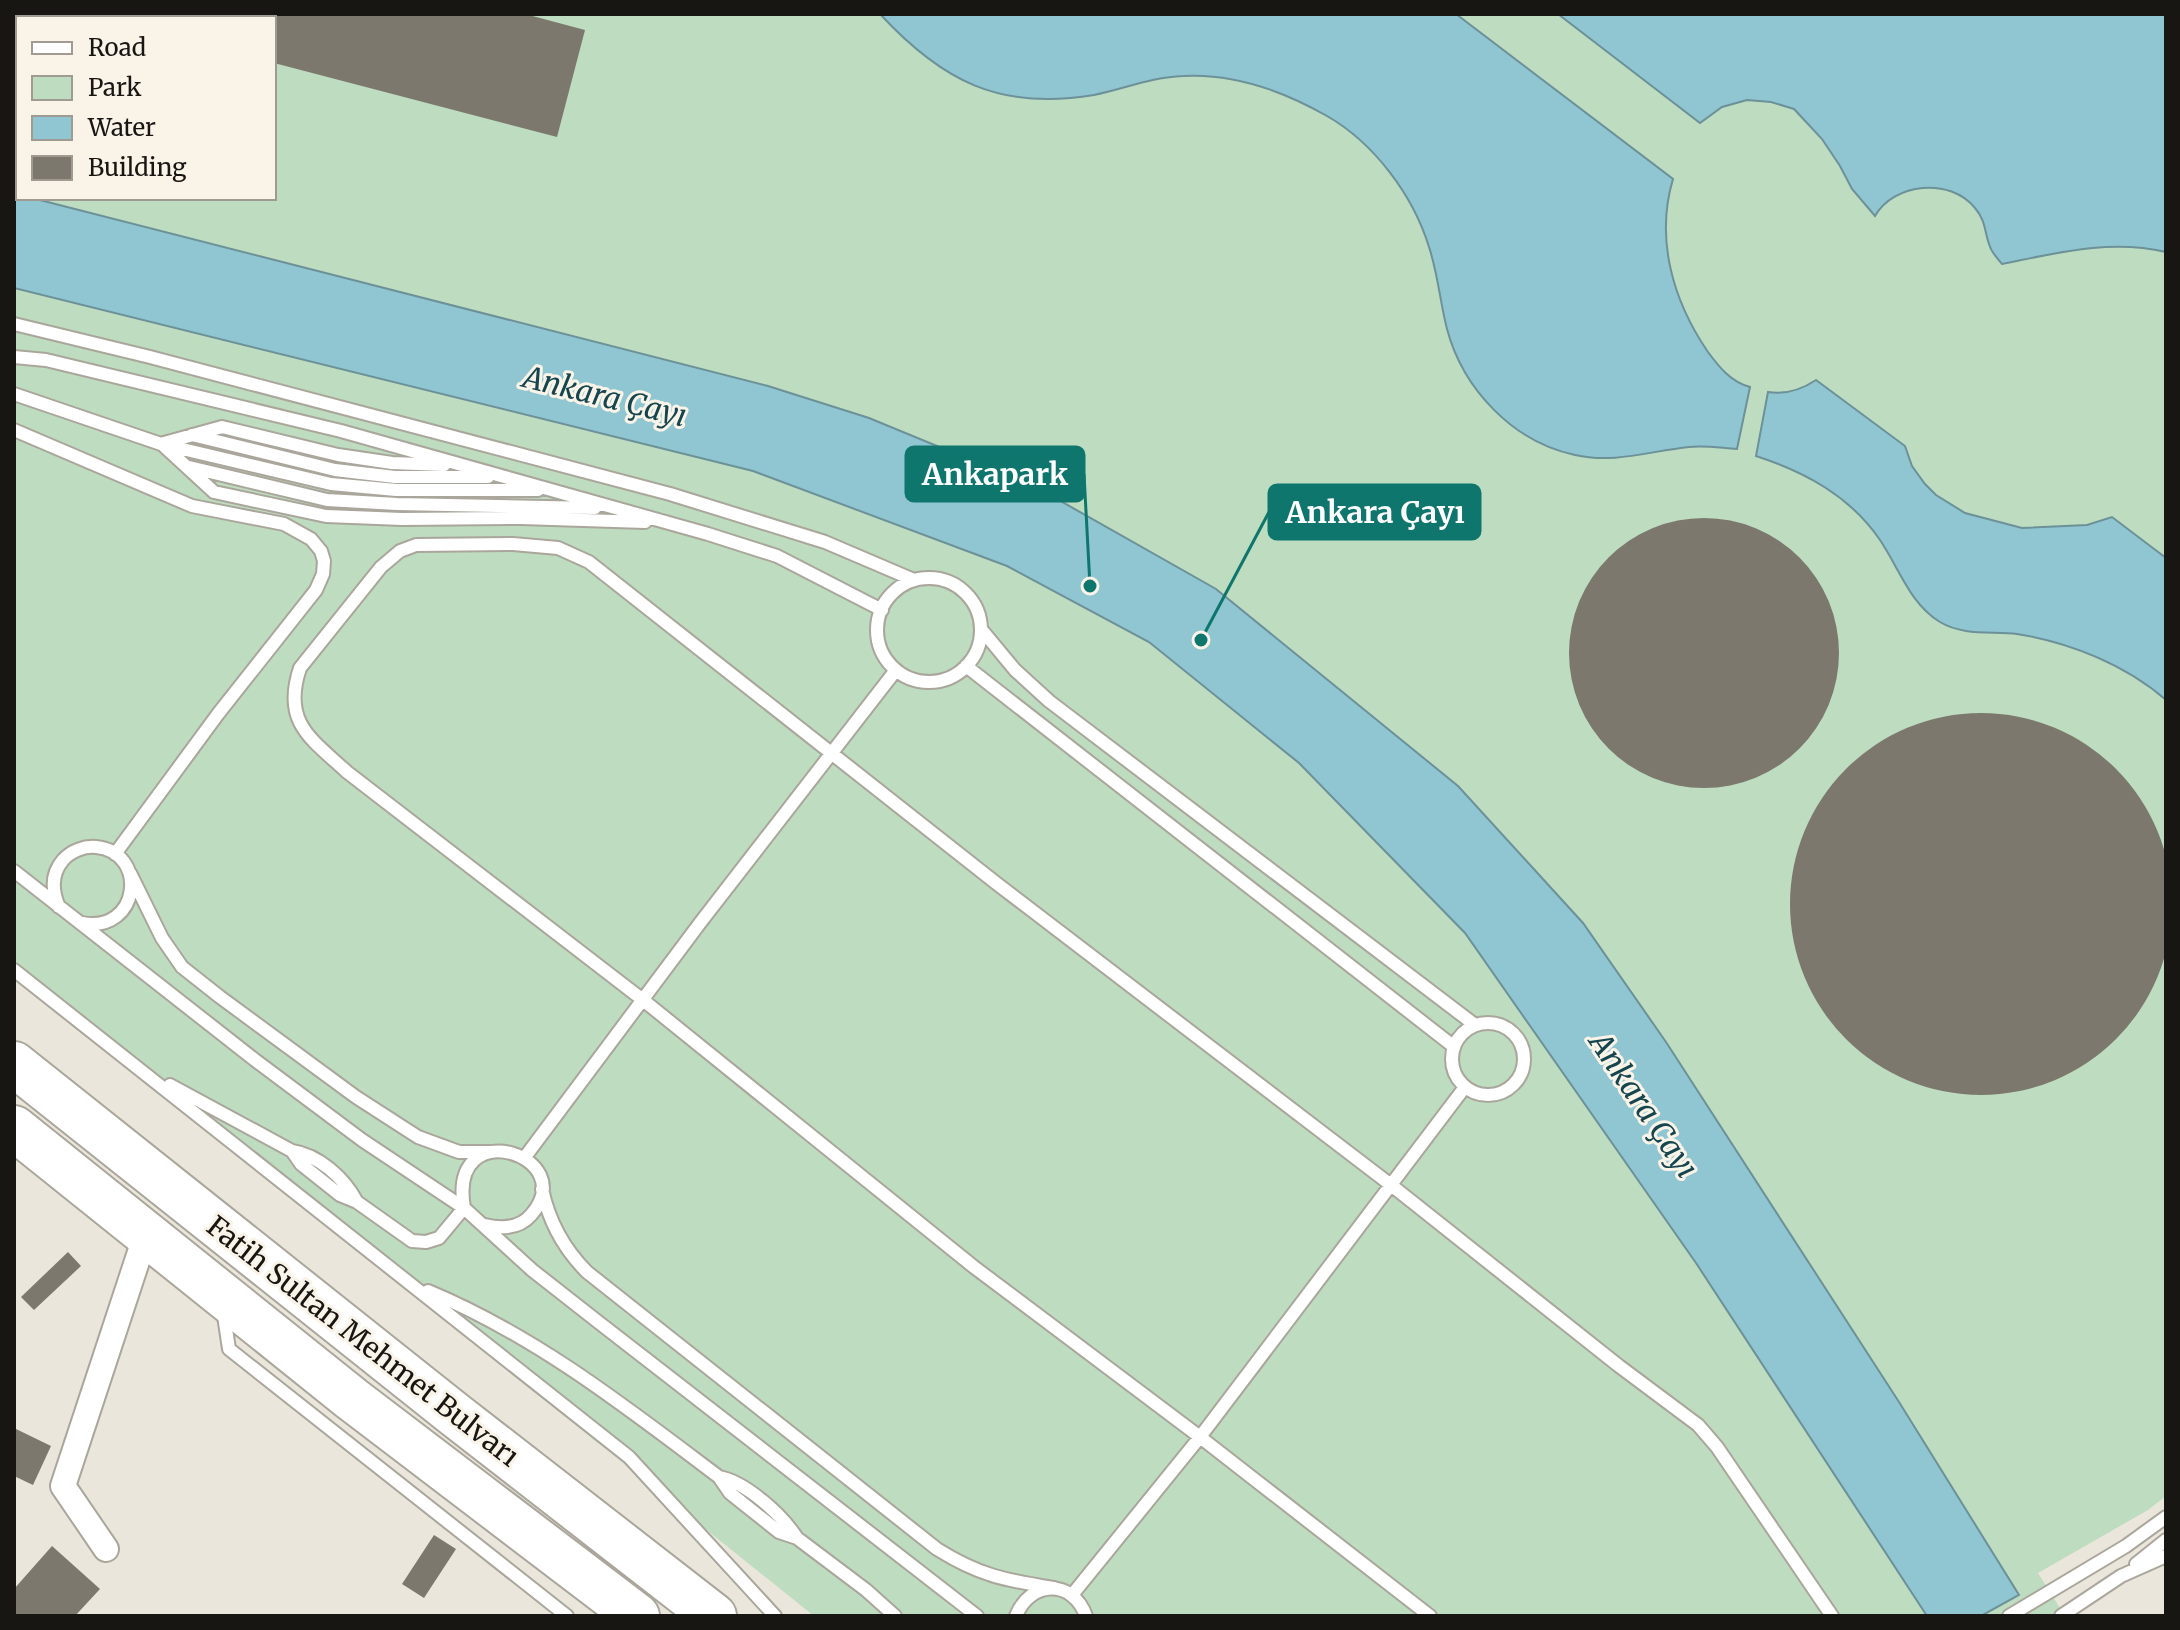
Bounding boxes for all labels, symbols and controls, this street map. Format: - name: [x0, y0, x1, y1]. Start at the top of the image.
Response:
- legend: [16, 16, 276, 200]
- text: Road: [88, 32, 146, 63]
- text: Park: [88, 72, 142, 103]
- text: Water: [87, 112, 156, 143]
- text: Building: [88, 152, 187, 183]
- water label: Ankara Çayı: [517, 357, 691, 435]
- callout: Ankapark: [906, 447, 1084, 501]
- text: Ankapark: [921, 455, 1069, 493]
- callout: Ankara Çayı: [1269, 485, 1480, 539]
- text: Ankara Çayı: [1284, 493, 1465, 531]
- water label: Ankara Çayı: [1580, 1023, 1707, 1185]
- street label: Fatih Sultan Mehmet Bulvarı: [200, 1208, 526, 1474]

